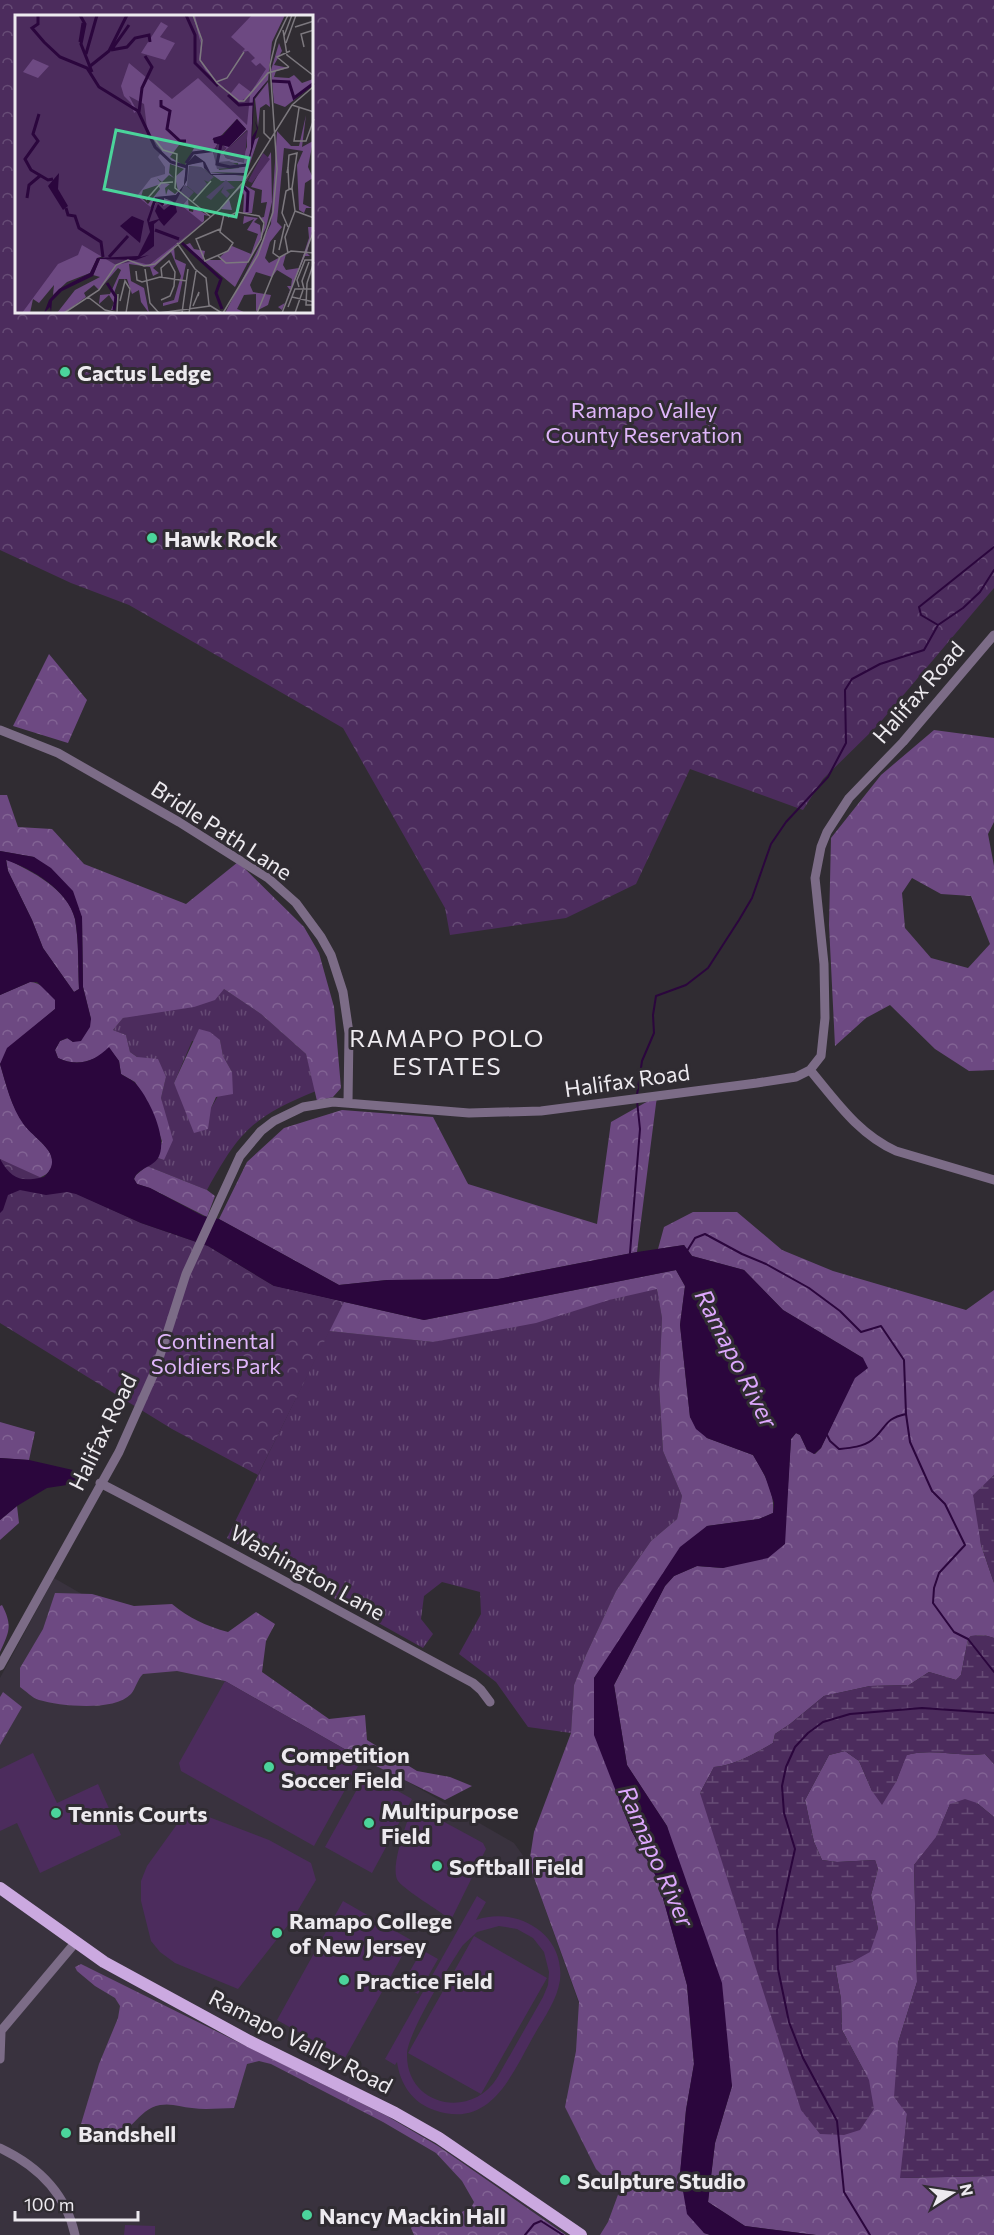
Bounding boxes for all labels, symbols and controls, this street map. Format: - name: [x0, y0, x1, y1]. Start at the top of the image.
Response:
- inset map: [15, 15, 314, 314]
- place label: Cactus Ledge: [77, 359, 211, 386]
- marker: Cactus Ledge: [58, 365, 72, 379]
- park label: Ramapo Valley County Reservation: [546, 396, 742, 448]
- place label: Hawk Rock: [164, 525, 278, 552]
- marker: Hawk Rock: [145, 531, 159, 545]
- street label: Halifax Road: [866, 635, 970, 749]
- street label: Bridle Path Lane: [147, 775, 297, 885]
- district label: RAMAPO POLO ESTATES: [349, 1023, 545, 1080]
- street label: Halifax Road: [562, 1058, 692, 1102]
- water label: Ramapo River: [690, 1284, 785, 1433]
- park label: Continental Soldiers Park: [151, 1327, 281, 1379]
- street label: Halifax Road: [62, 1369, 142, 1495]
- street label: Washington Lane: [226, 1518, 390, 1626]
- place label: Competition Soccer Field: [281, 1741, 410, 1793]
- marker: Competition Soccer Field: [262, 1760, 276, 1774]
- water label: Ramapo River: [613, 1781, 702, 1933]
- place label: Multipurpose Field: [381, 1797, 518, 1849]
- place label: Tennis Courts: [68, 1800, 208, 1827]
- marker: Tennis Courts: [49, 1806, 63, 1820]
- marker: Multipurpose Field: [362, 1816, 376, 1830]
- place label: Softball Field: [449, 1853, 584, 1880]
- marker: Softball Field: [430, 1859, 444, 1873]
- place label: Ramapo College of New Jersey: [289, 1907, 452, 1959]
- marker: Ramapo College of New Jersey: [270, 1926, 284, 1940]
- place label: Practice Field: [356, 1967, 493, 1994]
- marker: Practice Field: [337, 1973, 351, 1987]
- street label: Ramapo Valley Road: [205, 1983, 397, 2099]
- place label: Bandshell: [78, 2120, 176, 2147]
- marker: Bandshell: [59, 2126, 73, 2140]
- north arrow: [922, 2163, 982, 2223]
- place label: Sculpture Studio: [577, 2167, 746, 2194]
- marker: Sculpture Studio: [558, 2173, 572, 2187]
- text: N: [957, 2182, 978, 2198]
- scale bar: [15, 2184, 138, 2222]
- text: 100 m: [24, 2193, 74, 2215]
- place label: Nancy Mackin Hall: [319, 2202, 506, 2229]
- marker: Nancy Mackin Hall: [300, 2208, 314, 2222]

